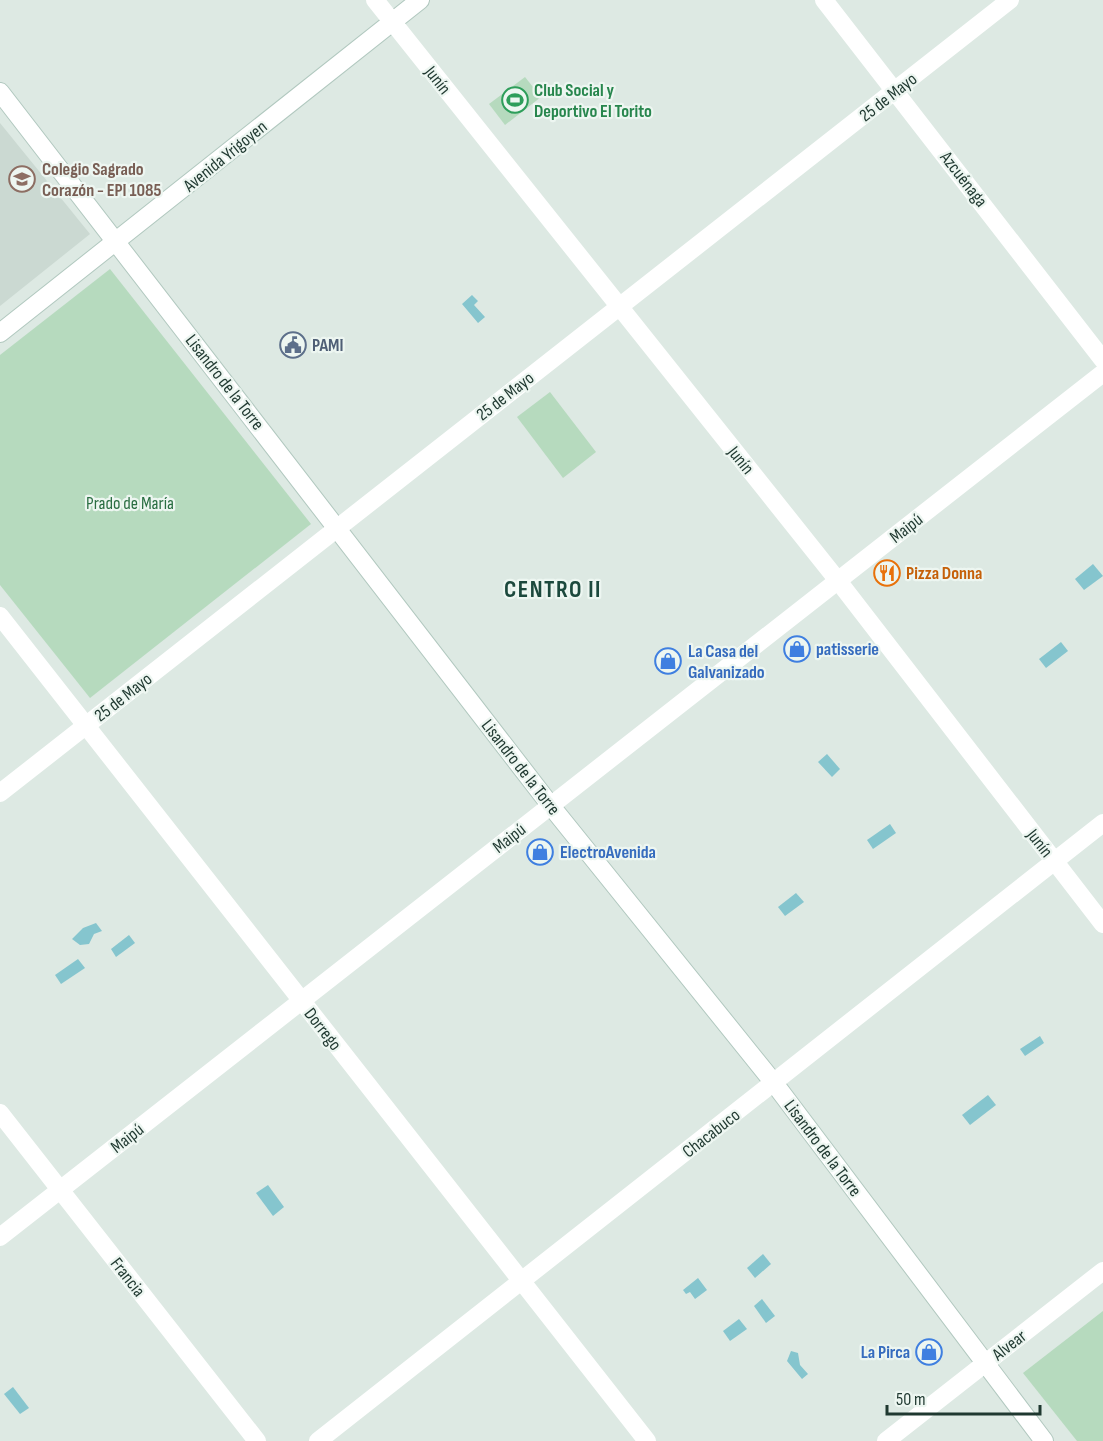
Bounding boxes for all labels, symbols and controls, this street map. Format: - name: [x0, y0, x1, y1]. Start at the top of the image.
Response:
- street label: Junín: [419, 61, 455, 99]
- street label: 25 de Mayo: [855, 69, 921, 126]
- place label: Club Social y Deportivo El Torito: [534, 80, 652, 122]
- sports icon: Club Social y Deportivo El Torito: [500, 85, 530, 115]
- street label: Avenida Yrigoyen: [179, 116, 271, 197]
- street label: Azcuénaga: [935, 147, 992, 211]
- place label: Colegio Sagrado Corazón - EPI 1085: [42, 159, 162, 201]
- school or university icon: Colegio Sagrado Corazón - EPI 1085: [7, 164, 37, 194]
- street label: Lisandro de la Torre: [181, 330, 268, 434]
- public building icon: PAMI: [278, 330, 308, 360]
- place label: PAMI: [312, 335, 343, 356]
- street label: 25 de Mayo: [472, 368, 538, 425]
- street label: Junín: [722, 441, 758, 479]
- park label: Prado de María: [86, 493, 174, 514]
- street label: Maipú: [886, 509, 927, 548]
- restaurant icon: Pizza Donna: [872, 558, 902, 588]
- place label: Pizza Donna: [906, 563, 982, 584]
- district label: CENTRO II: [504, 575, 602, 604]
- shop icon: patisserie: [782, 634, 812, 664]
- place label: patisserie: [816, 639, 879, 660]
- place label: La Casa del Galvanizado: [688, 641, 765, 683]
- shop icon: La Casa del Galvanizado: [653, 646, 683, 676]
- street label: 25 de Mayo: [90, 669, 156, 726]
- street label: Lisandro de la Torre: [477, 715, 564, 819]
- street label: Maipú: [489, 819, 530, 858]
- street label: Junín: [1021, 824, 1057, 862]
- shop icon: ElectroAvenida: [525, 837, 555, 867]
- place label: ElectroAvenida: [560, 842, 656, 863]
- street label: Dorrego: [299, 1004, 346, 1055]
- street label: Lisandro de la Torre: [779, 1096, 866, 1201]
- street label: Chacabuco: [679, 1105, 744, 1162]
- street label: Maipú: [107, 1119, 148, 1158]
- street label: Francia: [106, 1254, 149, 1301]
- street label: Alvear: [987, 1326, 1031, 1366]
- shop icon: La Pirca: [914, 1337, 944, 1367]
- place label: La Pirca: [861, 1342, 910, 1363]
- scale bar: [887, 1378, 1040, 1416]
- text: 50 m: [896, 1389, 926, 1410]

